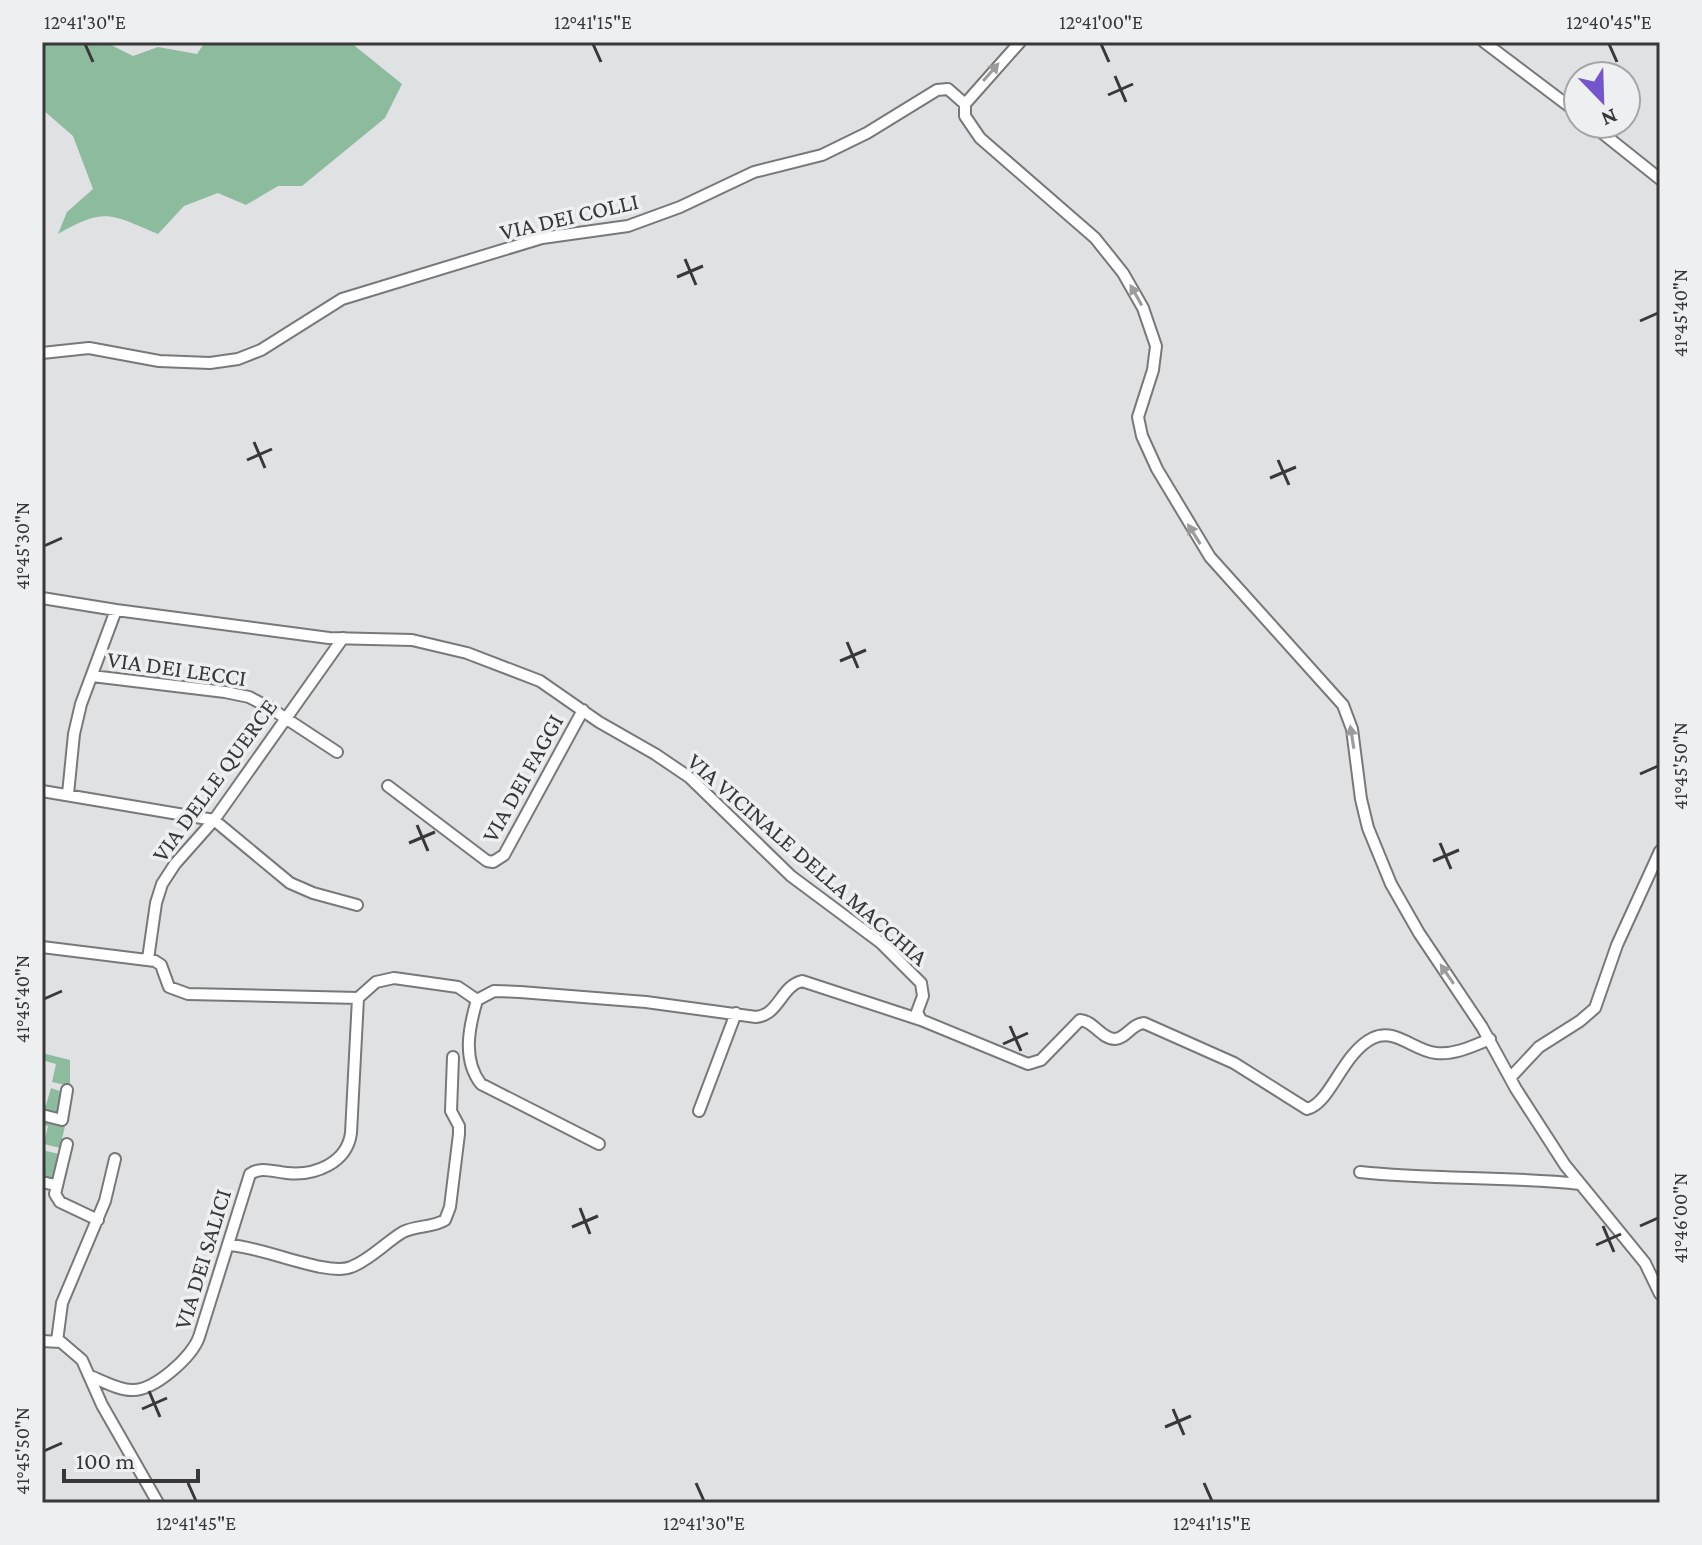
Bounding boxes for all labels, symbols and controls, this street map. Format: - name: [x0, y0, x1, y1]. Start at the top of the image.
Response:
- text: 12°41'30"E: [44, 11, 126, 33]
- text: 12°41'15"E: [554, 11, 632, 33]
- text: 12°41'00"E: [1059, 11, 1143, 33]
- text: 12°40'45"E: [1566, 11, 1652, 33]
- north arrow: [1562, 60, 1642, 140]
- one-way arrow: [982, 63, 1000, 82]
- text: N: [1598, 104, 1621, 132]
- street label: VIA DEI COLLI: [497, 187, 641, 245]
- text: 41°45'40"N: [1669, 269, 1691, 357]
- one-way arrow: [1129, 283, 1143, 306]
- text: 41°45'30"N: [11, 502, 33, 590]
- one-way arrow: [1188, 523, 1202, 545]
- street label: VIA DEI LECCI: [106, 645, 248, 691]
- street label: VIA DELLE QUERCE: [146, 693, 282, 867]
- street label: VIA DEI FAGGI: [476, 709, 568, 847]
- text: 41°45'50"N: [1669, 722, 1691, 810]
- one-way arrow: [1346, 724, 1358, 749]
- street label: VIA VICINALE DELLA MACCHIA: [682, 747, 934, 971]
- text: 41°45'40"N: [11, 955, 33, 1043]
- one-way arrow: [1440, 964, 1455, 985]
- text: 41°46'00"N: [1669, 1173, 1691, 1263]
- street label: VIA DEI SALICI: [168, 1186, 236, 1332]
- text: 41°45'50"N: [11, 1407, 33, 1495]
- scale bar: [64, 1433, 198, 1483]
- text: 100 m: [76, 1447, 135, 1474]
- text: 12°41'45"E: [156, 1512, 236, 1534]
- text: 12°41'30"E: [663, 1512, 745, 1534]
- text: 12°41'15"E: [1173, 1512, 1251, 1534]

